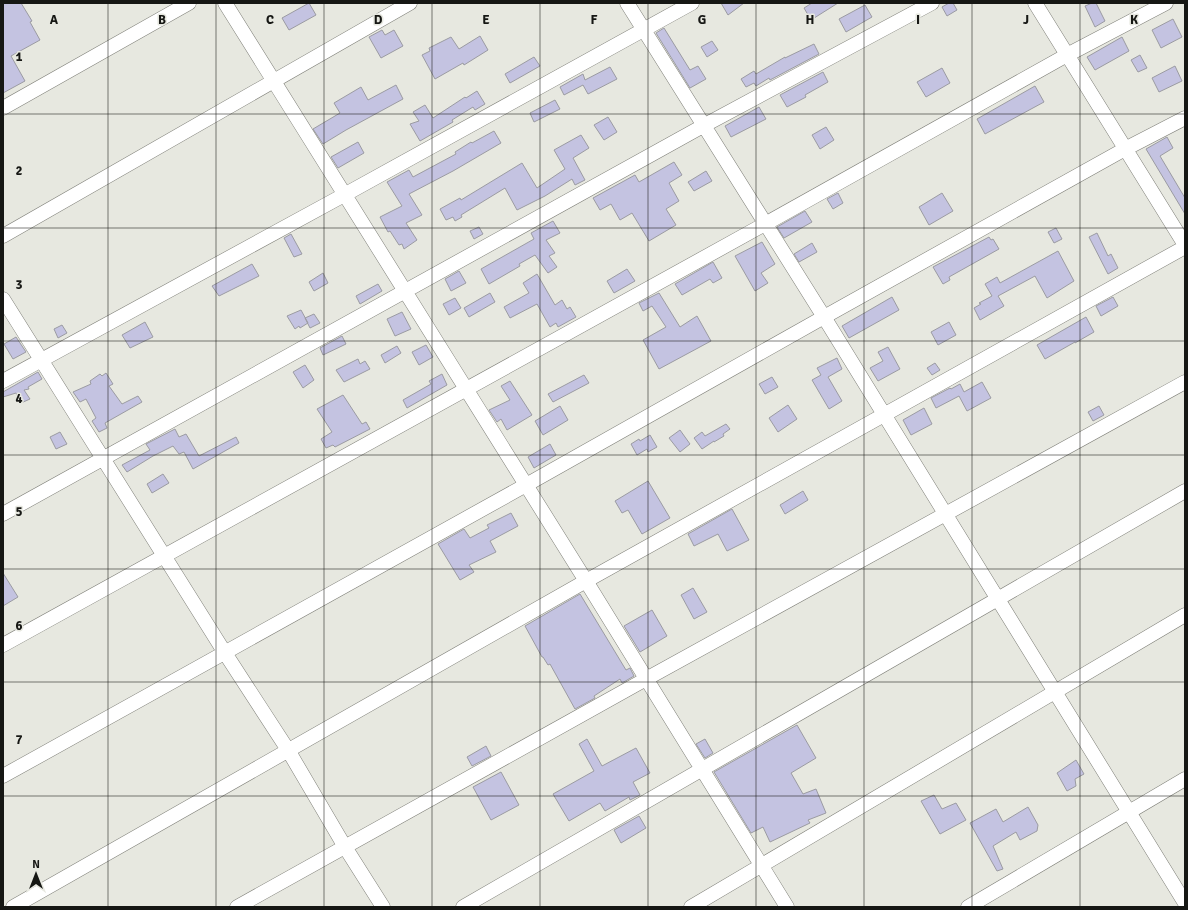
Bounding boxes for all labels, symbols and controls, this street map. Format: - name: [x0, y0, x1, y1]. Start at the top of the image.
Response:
- text: A: [50, 12, 59, 28]
- text: B: [158, 12, 166, 28]
- text: C: [266, 12, 274, 28]
- text: D: [374, 12, 383, 28]
- text: E: [482, 12, 490, 28]
- text: F: [591, 12, 598, 28]
- text: G: [698, 12, 706, 28]
- text: H: [806, 12, 814, 28]
- text: I: [916, 12, 920, 28]
- text: J: [1023, 12, 1029, 28]
- text: K: [1130, 12, 1138, 28]
- text: 1: [15, 49, 23, 65]
- text: 2: [15, 163, 23, 179]
- text: 3: [15, 277, 23, 293]
- text: 4: [15, 391, 23, 407]
- text: 5: [15, 504, 23, 520]
- text: 6: [15, 618, 23, 634]
- text: 7: [15, 732, 23, 748]
- north arrow: [16, 854, 56, 894]
- text: N: [32, 858, 40, 871]

